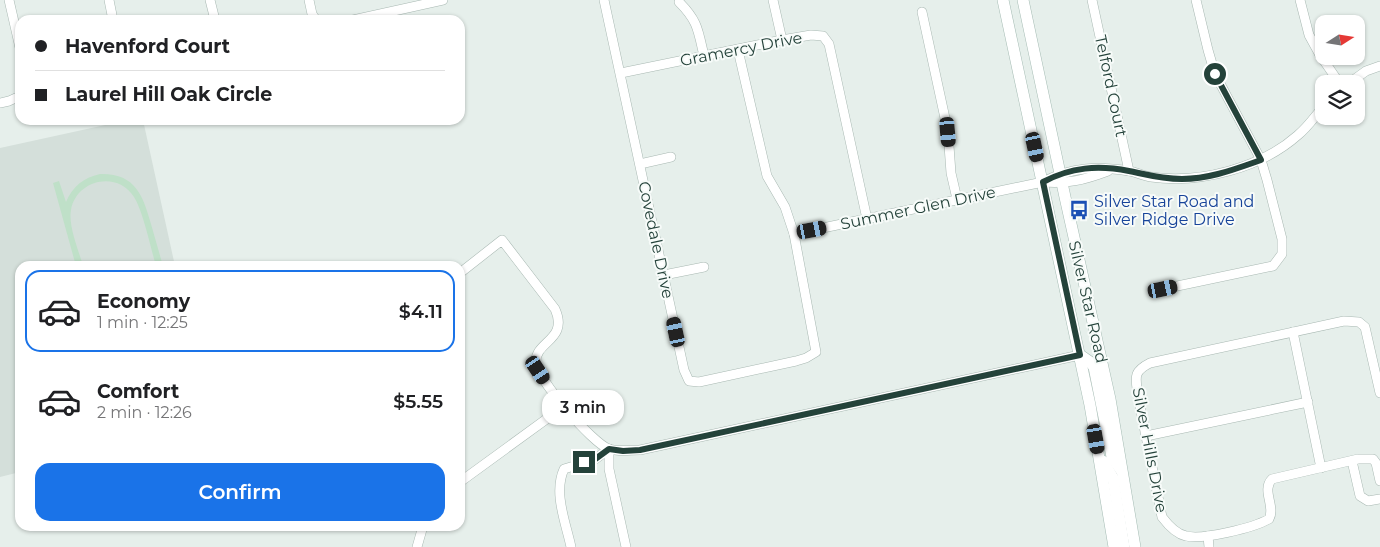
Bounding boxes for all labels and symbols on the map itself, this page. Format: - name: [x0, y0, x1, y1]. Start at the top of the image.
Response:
- north arrow: [1315, 15, 1365, 65]
- street label: Gramercy Drive: [678, 28, 804, 70]
- street label: Telford Court: [1091, 33, 1131, 139]
- route start: [1204, 63, 1226, 85]
- car: [939, 116, 956, 148]
- car: [1024, 131, 1045, 163]
- street label: Covedale Drive: [634, 180, 678, 300]
- street label: Summer Glen Drive: [839, 182, 997, 234]
- place label: Silver Star Road and Silver Ridge Drive: [1094, 192, 1254, 229]
- bus stop icon: Silver Star Road and Silver Ridge Drive: [1068, 199, 1090, 221]
- car: [795, 220, 828, 240]
- street label: Silver Star Road: [1065, 239, 1111, 365]
- car: [1146, 279, 1179, 299]
- car: [665, 316, 686, 348]
- car: [523, 353, 552, 387]
- street label: Silver Hills Drive: [1129, 386, 1171, 514]
- callout: 3 min: [543, 390, 625, 424]
- car: [1086, 423, 1105, 455]
- route end: [573, 451, 595, 473]

